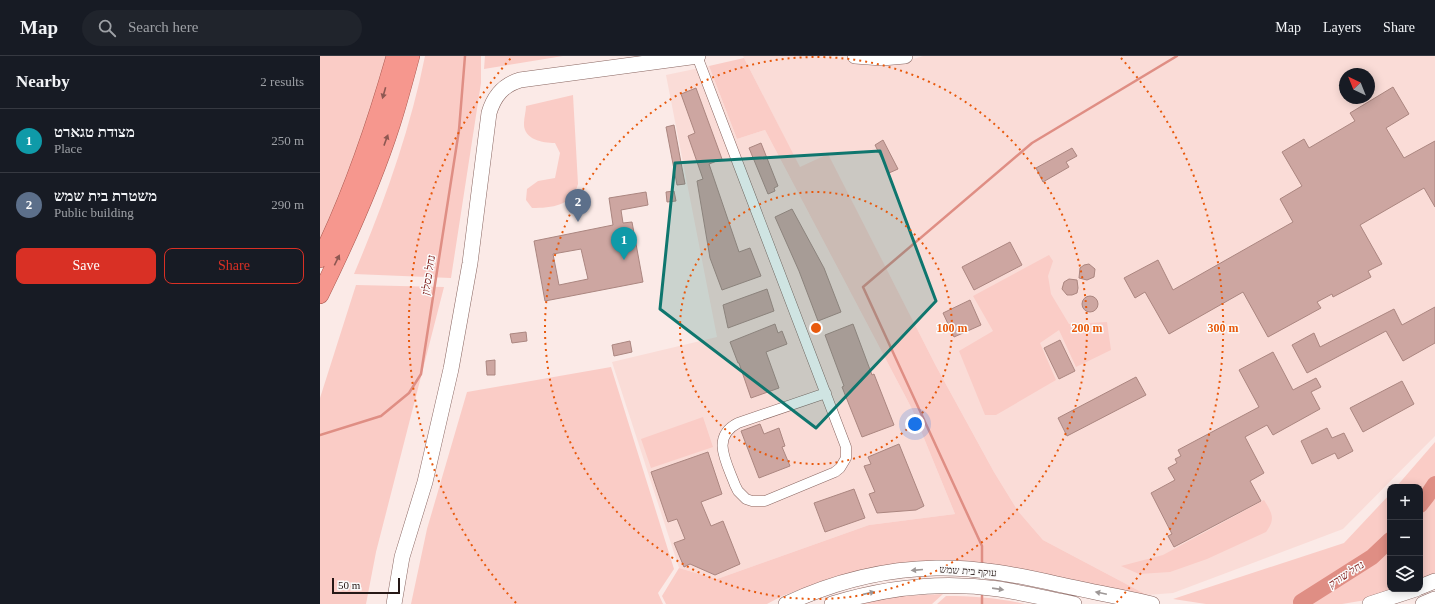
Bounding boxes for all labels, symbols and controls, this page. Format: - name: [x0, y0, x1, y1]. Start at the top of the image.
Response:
- search box: [82, 10, 362, 46]
- text: Map: [20, 17, 58, 38]
- icon: search: [96, 17, 118, 39]
- text: Search here: [128, 19, 198, 35]
- text: Map: [1275, 20, 1301, 35]
- text: Layers: [1323, 20, 1361, 35]
- text: Share: [1383, 20, 1415, 35]
- north arrow: [1339, 68, 1375, 104]
- text: Nearby: [16, 72, 70, 91]
- text: 2 results: [260, 74, 304, 89]
- one-way arrow: [381, 88, 387, 100]
- text: מצודת טגארט: [54, 124, 135, 140]
- text: 1: [26, 133, 32, 148]
- text: 250 m: [271, 133, 304, 148]
- one-way arrow: [384, 133, 390, 145]
- text: Place: [54, 141, 82, 156]
- text: משטרת בית שמש: [54, 188, 157, 204]
- pin: 2: [565, 189, 591, 222]
- text: 2: [26, 197, 32, 212]
- text: 290 m: [271, 197, 304, 212]
- text: Public building: [54, 205, 134, 220]
- pin: 1: [611, 227, 637, 260]
- button: Save: [16, 248, 156, 284]
- button: Share: [164, 248, 304, 284]
- one-way arrow: [334, 254, 340, 266]
- water label: נחל כסלון: [419, 254, 438, 296]
- centre of rings: [809, 321, 823, 335]
- text: 100 m: [937, 321, 968, 335]
- text: 200 m: [1072, 321, 1103, 335]
- text: 300 m: [1208, 321, 1239, 335]
- your location: [905, 414, 925, 434]
- map controls: [1387, 484, 1423, 592]
- button: +: [1387, 484, 1423, 520]
- button: −: [1387, 520, 1423, 556]
- button: layers: [1387, 556, 1423, 592]
- water label: נחל שורק: [1326, 558, 1367, 591]
- street label: עוקף בית שמש: [939, 564, 997, 579]
- one-way arrow: [911, 566, 923, 573]
- scale bar: [332, 576, 400, 595]
- text: 50 m: [338, 579, 360, 591]
- one-way arrow: [992, 586, 1004, 592]
- one-way arrow: [863, 590, 875, 596]
- one-way arrow: [1094, 590, 1107, 596]

